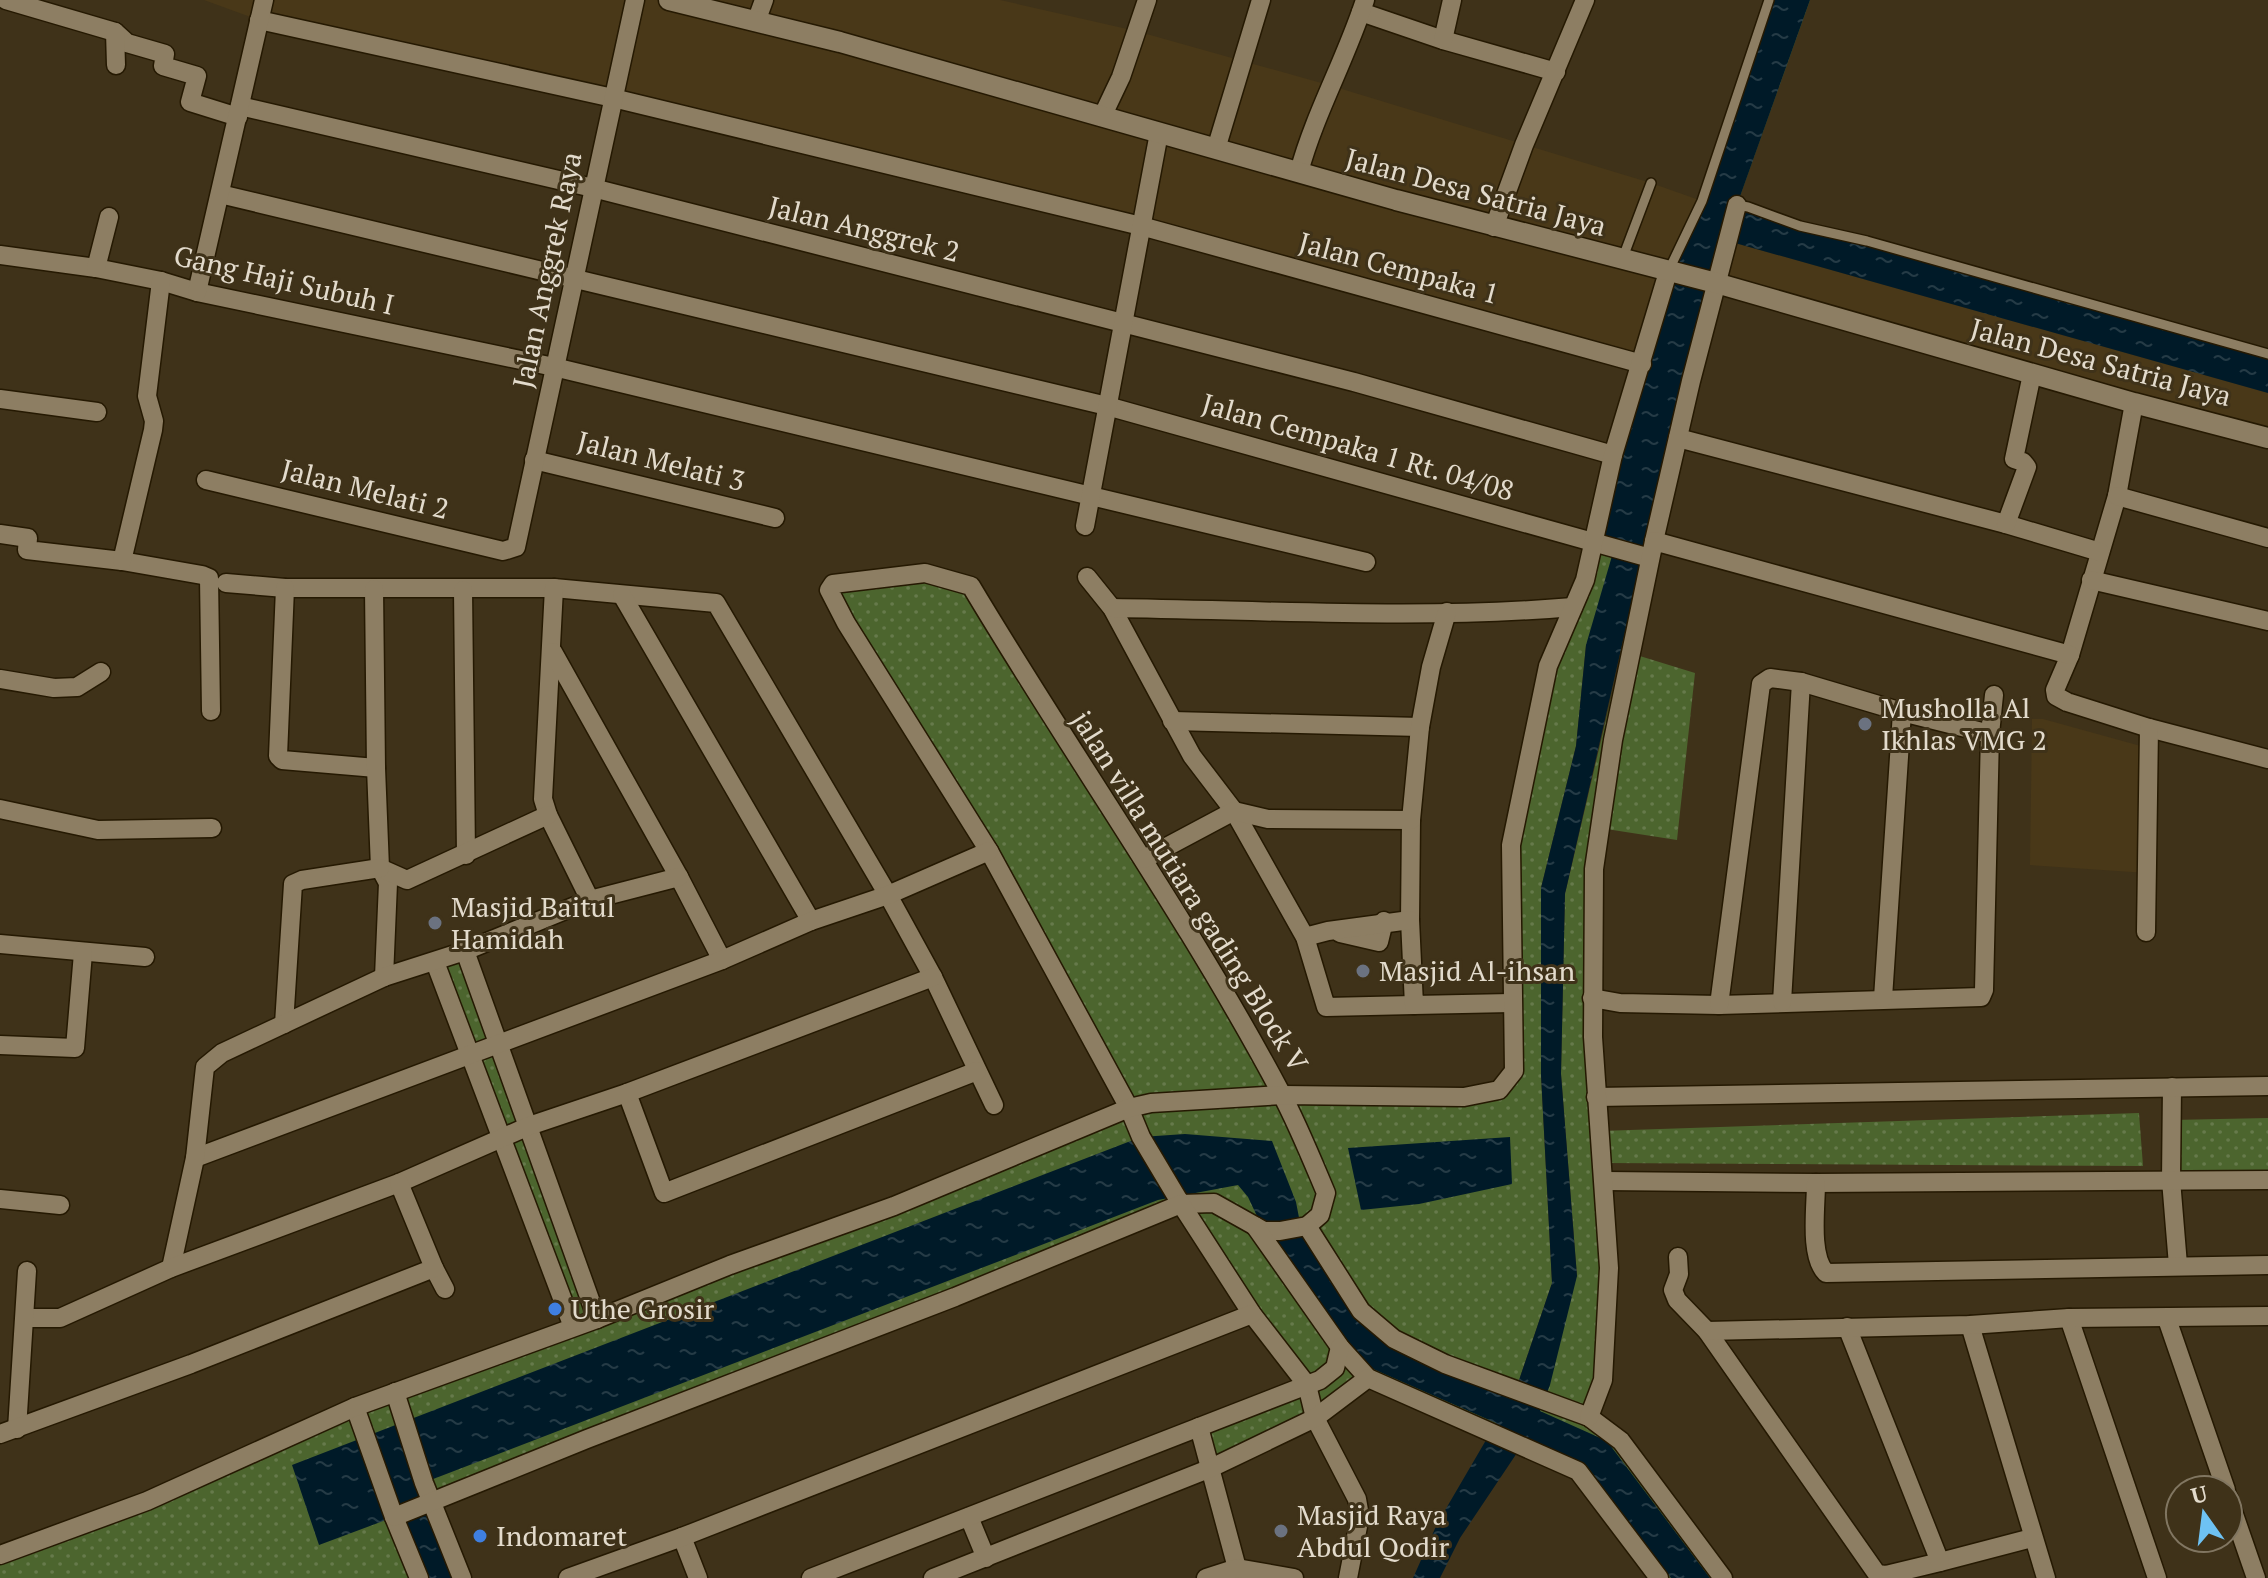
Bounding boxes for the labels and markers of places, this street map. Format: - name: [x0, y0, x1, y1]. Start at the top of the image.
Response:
- place label: Musholla Al Ikhlas VMG 2: [1881, 689, 2047, 758]
- marker: Musholla Al Ikhlas VMG 2: [1856, 715, 1874, 733]
- place label: Masjid Baitul Hamidah: [451, 888, 615, 957]
- marker: Masjid Baitul Hamidah: [426, 914, 444, 932]
- place label: Masjid Al-ihsan: [1379, 952, 1575, 989]
- marker: Masjid Al-ihsan: [1354, 962, 1372, 980]
- place label: Uthe Grosir: [571, 1290, 715, 1327]
- marker: Uthe Grosir: [546, 1300, 564, 1318]
- place label: Masjid Raya Abdul Qodir: [1297, 1496, 1449, 1565]
- place label: Indomaret: [496, 1517, 628, 1554]
- marker: Masjid Raya Abdul Qodir: [1272, 1522, 1290, 1540]
- marker: Indomaret: [471, 1527, 489, 1545]

